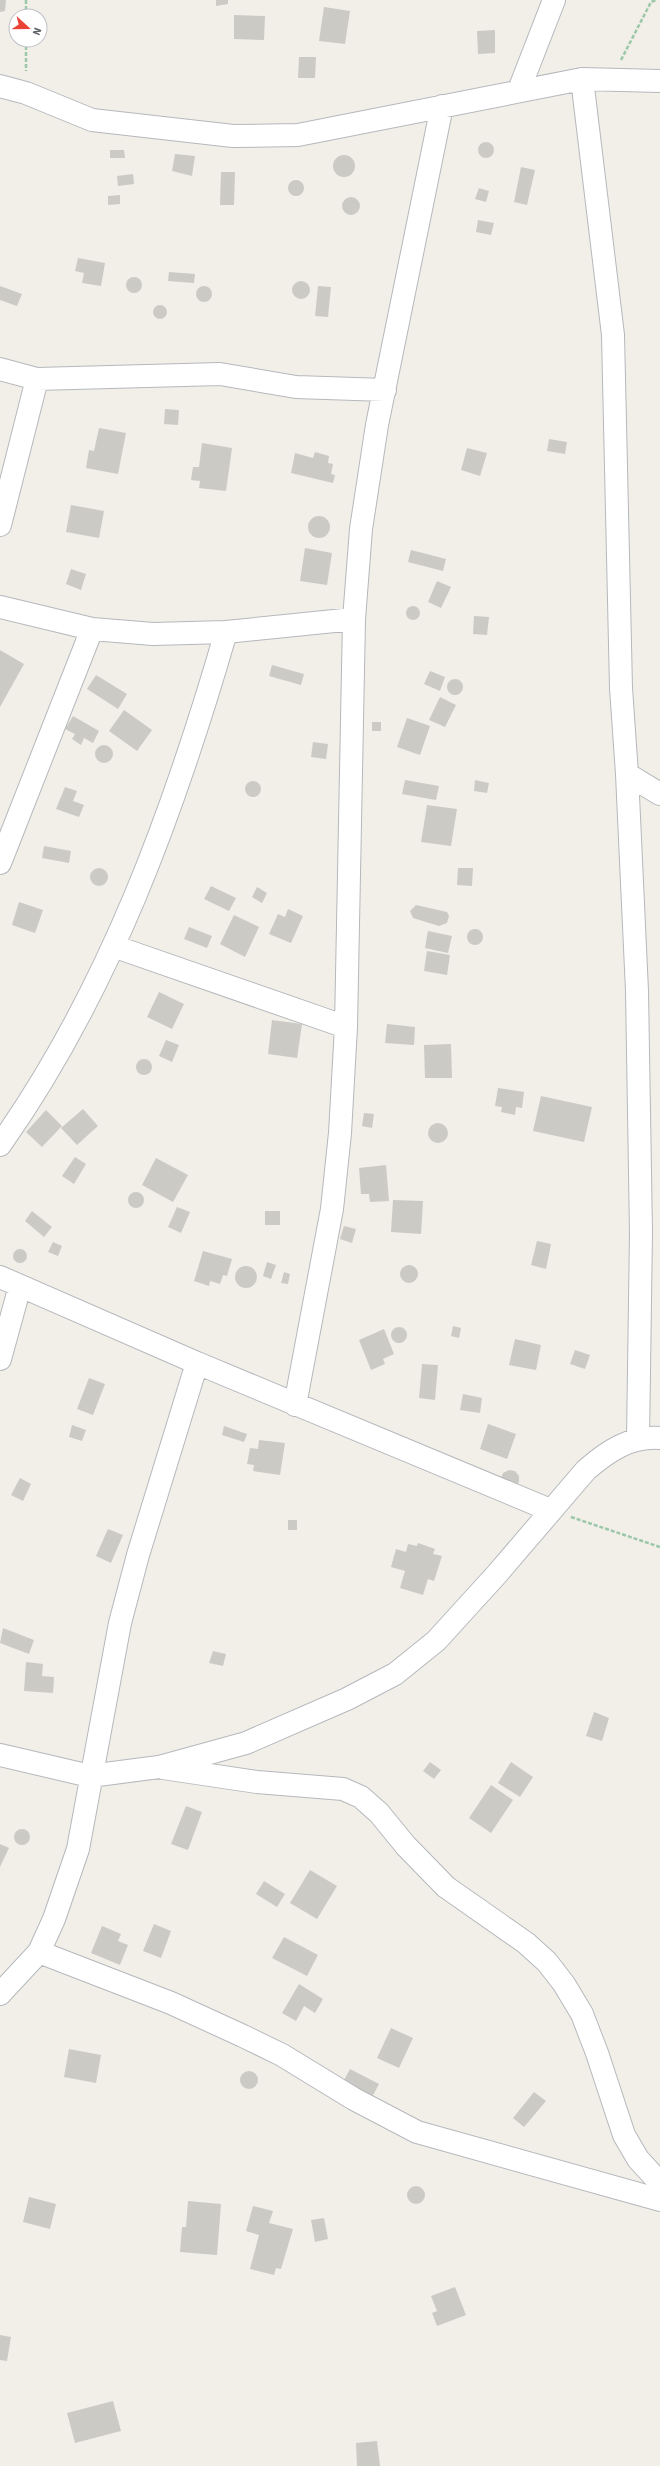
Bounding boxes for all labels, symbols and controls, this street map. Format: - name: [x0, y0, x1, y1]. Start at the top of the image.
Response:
- north arrow: [8, 8, 48, 48]
- text: N: [29, 25, 45, 38]

